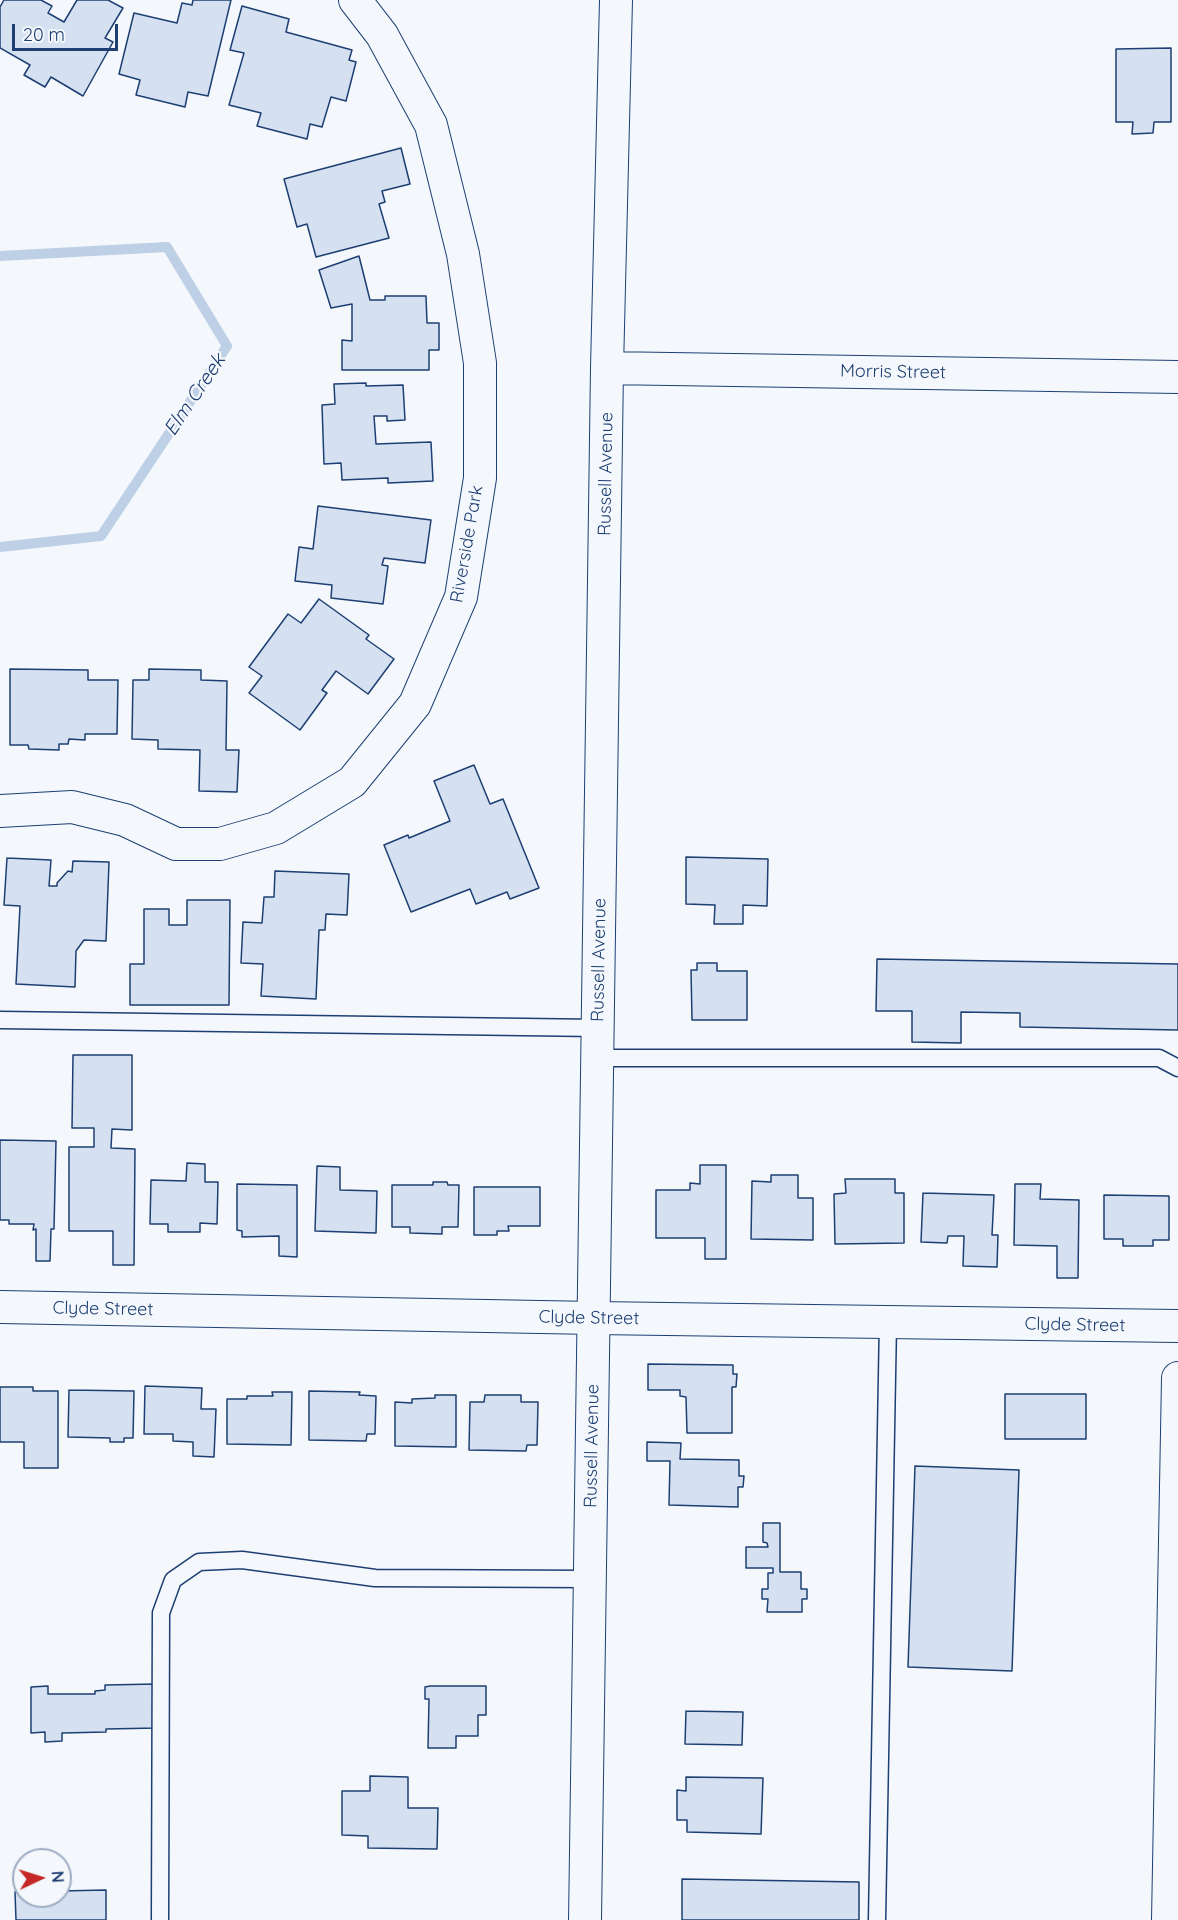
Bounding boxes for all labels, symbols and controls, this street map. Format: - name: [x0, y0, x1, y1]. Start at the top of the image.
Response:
- scale bar: [15, 12, 122, 50]
- text: 20 m: [23, 23, 65, 46]
- water label: Elm Creek: [159, 350, 231, 440]
- street label: Morris Street: [840, 360, 946, 384]
- street label: Russell Avenue: [594, 412, 618, 536]
- street label: Riverside Park: [446, 484, 488, 604]
- street label: Russell Avenue: [587, 898, 611, 1022]
- street label: Clyde Street: [52, 1297, 154, 1321]
- street label: Clyde Street: [538, 1306, 640, 1330]
- street label: Clyde Street: [1024, 1313, 1126, 1337]
- street label: Russell Avenue: [580, 1384, 604, 1508]
- north arrow: [12, 1848, 72, 1908]
- text: N: [48, 1870, 68, 1883]

